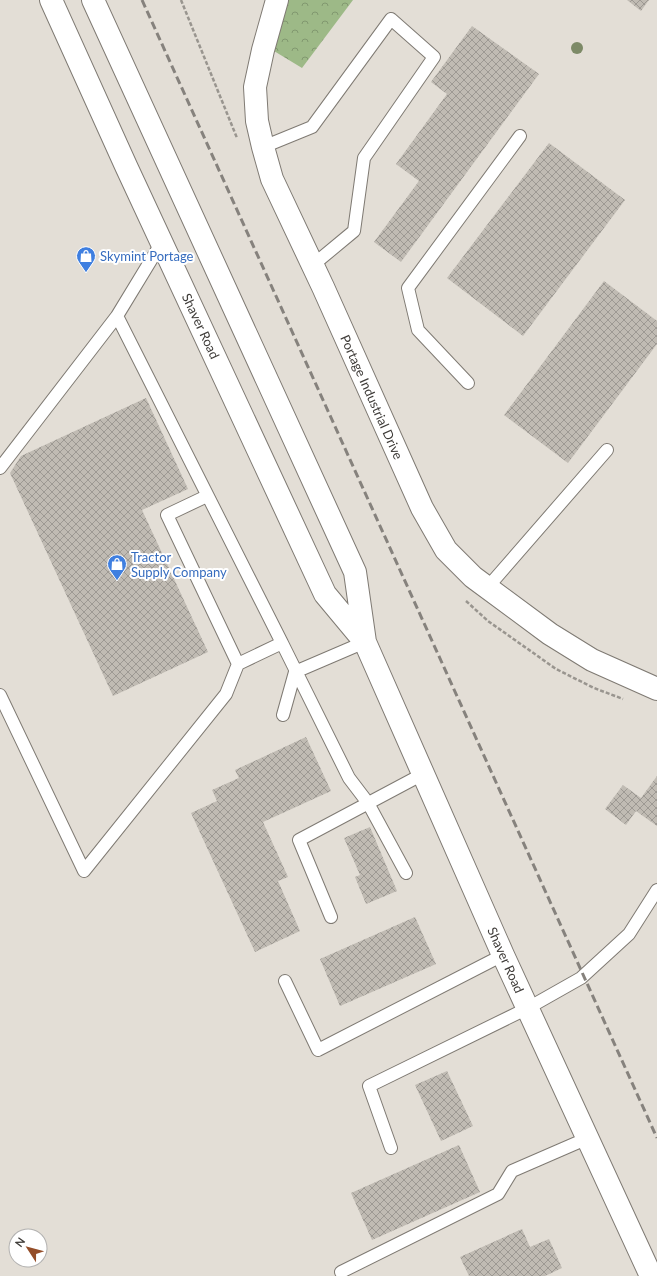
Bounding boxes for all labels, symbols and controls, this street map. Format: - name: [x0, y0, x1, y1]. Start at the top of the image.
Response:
- shop icon: Skymint Portage: [75, 245, 97, 273]
- place label: Skymint Portage: [100, 248, 194, 264]
- street label: Shaver Road: [179, 291, 223, 361]
- street label: Portage Industrial Drive: [337, 332, 407, 462]
- place label: Tractor Supply Company: [131, 549, 227, 580]
- shop icon: Tractor Supply Company: [106, 553, 128, 581]
- street label: Shaver Road: [484, 925, 528, 995]
- north arrow: [8, 1228, 48, 1268]
- text: N: [12, 1235, 27, 1249]

